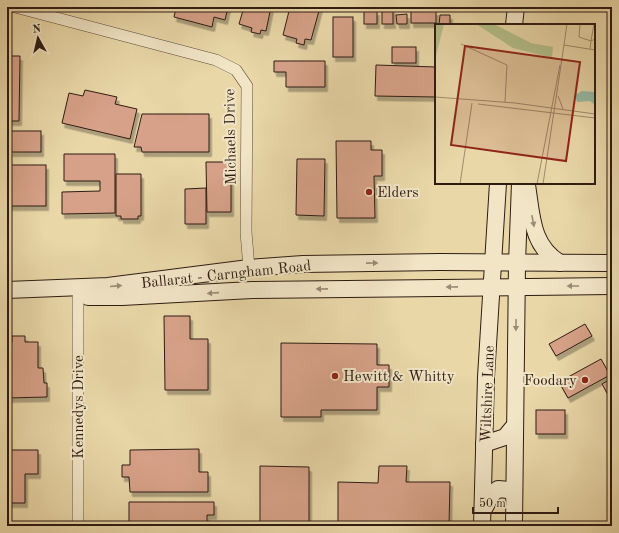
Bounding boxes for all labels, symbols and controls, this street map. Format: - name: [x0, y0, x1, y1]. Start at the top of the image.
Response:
- north arrow: [18, 18, 58, 58]
- text: N: [32, 23, 42, 36]
- inset map: [435, 24, 595, 184]
- street label: Michaels Drive: [223, 89, 240, 185]
- place label: Elders: [377, 186, 419, 201]
- marker: Elders: [364, 187, 374, 197]
- one-way arrow: [531, 215, 537, 227]
- street label: Ballarat - Carngham Road: [140, 259, 312, 292]
- one-way arrow: [366, 260, 379, 266]
- one-way arrow: [110, 282, 122, 289]
- one-way arrow: [566, 283, 579, 289]
- one-way arrow: [445, 284, 458, 290]
- one-way arrow: [315, 286, 328, 292]
- one-way arrow: [207, 289, 219, 296]
- one-way arrow: [513, 319, 519, 332]
- street label: Wiltshire Lane: [479, 345, 498, 443]
- street label: Kennedys Drive: [72, 355, 87, 459]
- place label: Hewitt & Whitty: [343, 370, 455, 385]
- marker: Hewitt & Whitty: [330, 371, 340, 381]
- place label: Foodary: [524, 374, 577, 389]
- marker: Foodary: [580, 375, 590, 385]
- scale bar: [473, 489, 558, 515]
- text: 50 m: [479, 497, 506, 510]

